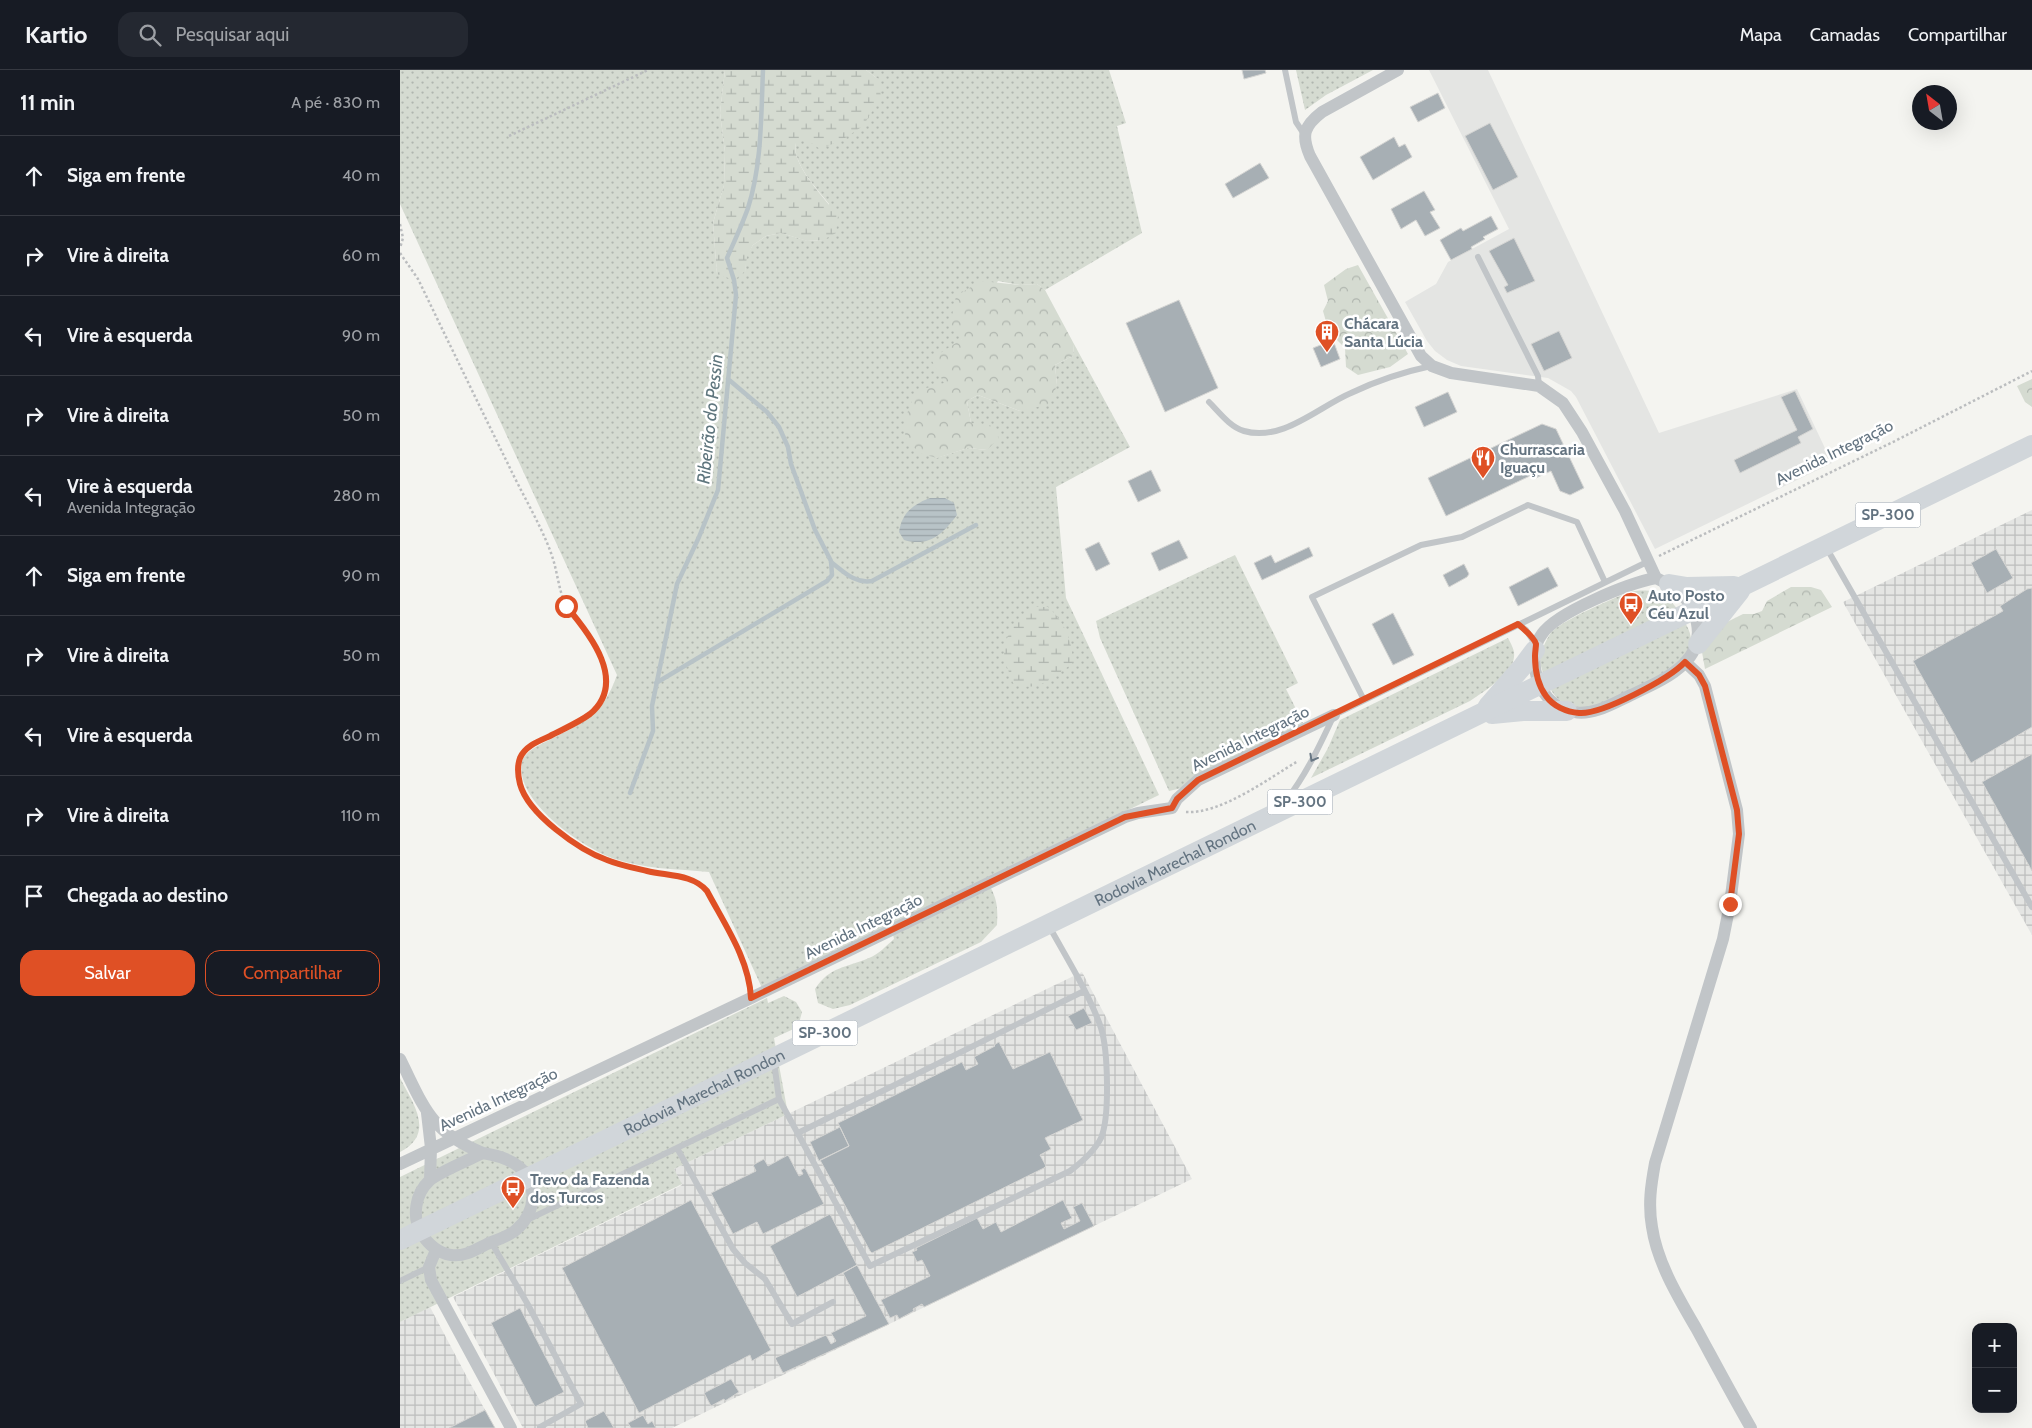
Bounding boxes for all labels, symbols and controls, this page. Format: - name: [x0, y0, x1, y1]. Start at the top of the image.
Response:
- search box: [118, 12, 468, 57]
- text: Kartio: [25, 20, 88, 49]
- icon: search: [136, 21, 164, 49]
- text: Pesquisar aqui: [176, 23, 289, 46]
- text: Mapa: [1740, 24, 1782, 46]
- text: Camadas: [1810, 24, 1880, 46]
- text: Compartilhar: [1908, 24, 2007, 46]
- north arrow: [1912, 85, 1957, 130]
- text: 11 min: [20, 90, 75, 115]
- text: A pé · 830 m: [291, 93, 380, 112]
- icon: ahead: [20, 162, 48, 190]
- text: Siga em frente: [67, 164, 185, 187]
- text: 40 m: [342, 166, 380, 185]
- icon: right: [20, 242, 48, 270]
- text: Vire à direita: [67, 244, 169, 267]
- text: 60 m: [342, 246, 380, 265]
- place label: Chácara Santa Lúcia: [1344, 314, 1423, 351]
- building icon: Chácara Santa Lúcia: [1314, 319, 1340, 353]
- icon: left: [20, 322, 48, 350]
- text: Vire à esquerda: [67, 324, 193, 347]
- text: 90 m: [342, 326, 380, 345]
- water label: Ribeirão do Pessin: [692, 353, 728, 485]
- icon: right: [20, 402, 48, 430]
- text: Vire à direita: [67, 404, 169, 427]
- text: 50 m: [343, 406, 380, 425]
- street label: Avenida Integração: [1772, 416, 1896, 489]
- place label: Churrascaria Iguaçu: [1500, 440, 1585, 477]
- restaurant icon: Churrascaria Iguaçu: [1470, 445, 1496, 479]
- text: Vire à esquerda: [67, 475, 193, 498]
- icon: left: [20, 482, 48, 510]
- text: 280 m: [333, 486, 380, 505]
- text: Avenida Integração: [67, 498, 195, 517]
- road number: SP-300: [1856, 502, 1920, 528]
- icon: ahead: [20, 562, 48, 590]
- text: Siga em frente: [67, 564, 185, 587]
- text: 90 m: [342, 566, 380, 585]
- place label: Auto Posto Céu Azul: [1648, 586, 1725, 623]
- bus stop icon: Auto Posto Céu Azul: [1618, 591, 1644, 625]
- route start: [555, 595, 578, 618]
- icon: right: [20, 642, 48, 670]
- text: Vire à direita: [67, 644, 169, 667]
- text: 50 m: [343, 646, 380, 665]
- street label: Avenida Integração: [1188, 702, 1312, 775]
- icon: left: [20, 722, 48, 750]
- text: Vire à esquerda: [67, 724, 193, 747]
- text: 60 m: [342, 726, 380, 745]
- one-way arrow: [1309, 753, 1319, 762]
- road number: SP-300: [1268, 790, 1332, 814]
- icon: right: [20, 802, 48, 830]
- text: Vire à direita: [67, 804, 169, 827]
- text: 110 m: [341, 806, 380, 825]
- street label: Rodovia Marechal Rondon: [1092, 816, 1259, 910]
- icon: arrive: [20, 882, 48, 910]
- text: Chegada ao destino: [67, 884, 228, 907]
- street label: Avenida Integração: [801, 890, 925, 963]
- route end: [1719, 893, 1742, 916]
- button: Salvar: [20, 950, 195, 996]
- button: Compartilhar: [205, 950, 380, 996]
- road number: SP-300: [792, 1020, 858, 1046]
- street label: Rodovia Marechal Rondon: [620, 1045, 788, 1140]
- street label: Avenida Integração: [436, 1064, 561, 1135]
- place label: Trevo da Fazenda dos Turcos: [530, 1170, 649, 1207]
- bus stop icon: Trevo da Fazenda dos Turcos: [500, 1175, 526, 1209]
- map controls: [1972, 1323, 2017, 1413]
- button: +: [1972, 1323, 2017, 1368]
- button: −: [1972, 1368, 2017, 1413]

